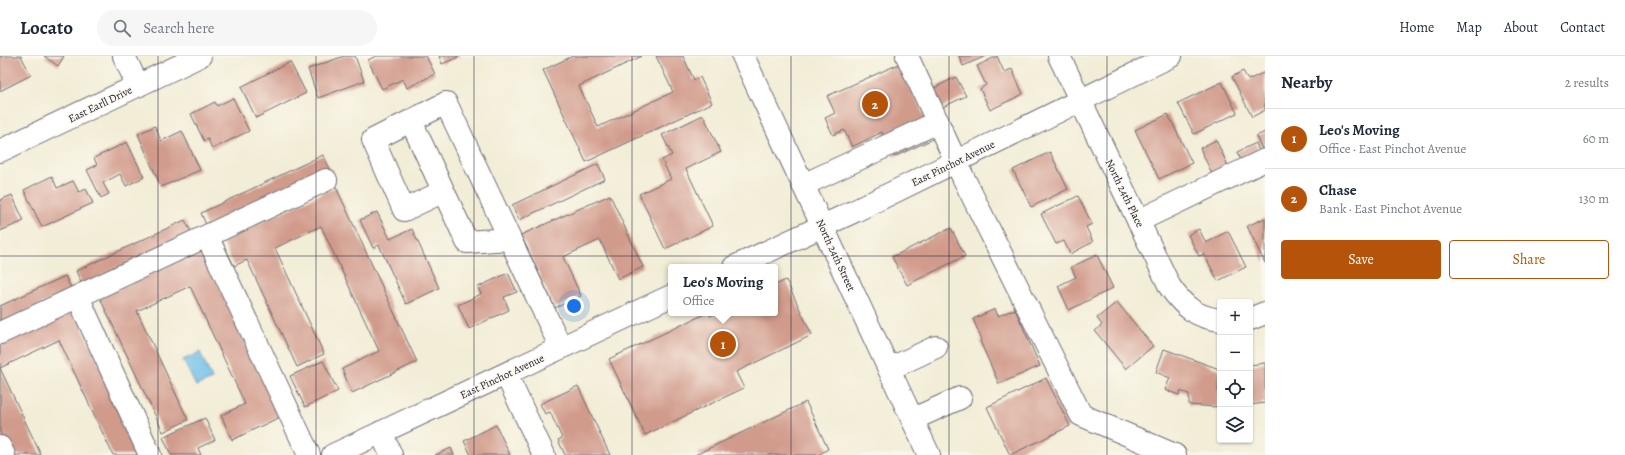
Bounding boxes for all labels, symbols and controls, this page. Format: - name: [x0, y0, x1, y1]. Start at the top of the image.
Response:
- search box: [97, 10, 377, 46]
- text: Locato: [20, 15, 73, 41]
- icon: search: [111, 17, 133, 39]
- text: Search here: [143, 18, 215, 38]
- text: Home: [1399, 18, 1434, 37]
- text: Map: [1456, 18, 1482, 37]
- text: About: [1504, 18, 1538, 37]
- text: Contact: [1560, 18, 1605, 37]
- text: Nearby: [1281, 71, 1332, 94]
- text: 2 results: [1565, 74, 1609, 91]
- street label: East Earll Drive: [66, 82, 135, 126]
- pin: 2: [862, 89, 888, 119]
- text: Leo's Moving: [1319, 120, 1400, 140]
- text: 1: [1292, 130, 1296, 147]
- text: 60 m: [1583, 130, 1609, 147]
- street label: East Pinchot Avenue: [909, 137, 998, 190]
- text: Office · East Pinchot Avenue: [1319, 140, 1466, 157]
- street label: North 24th Place: [1102, 157, 1148, 230]
- text: Chase: [1319, 180, 1357, 200]
- text: 2: [1291, 190, 1297, 207]
- text: 130 m: [1579, 190, 1609, 207]
- text: Bank · East Pinchot Avenue: [1319, 200, 1462, 217]
- street label: North 24th Street: [812, 217, 859, 294]
- button: Save: [1281, 240, 1441, 279]
- button: Share: [1449, 240, 1609, 279]
- popup: [668, 264, 778, 316]
- text: Leo's Moving: [683, 272, 763, 292]
- text: Office: [683, 292, 714, 309]
- your location: [564, 296, 584, 316]
- map controls: [1217, 299, 1253, 443]
- button: +: [1217, 299, 1253, 335]
- pin: 1: [710, 329, 736, 359]
- button: −: [1217, 335, 1253, 371]
- street label: East Pinchot Avenue: [458, 350, 547, 403]
- button: locate: [1217, 371, 1253, 407]
- button: layers: [1217, 407, 1253, 443]

